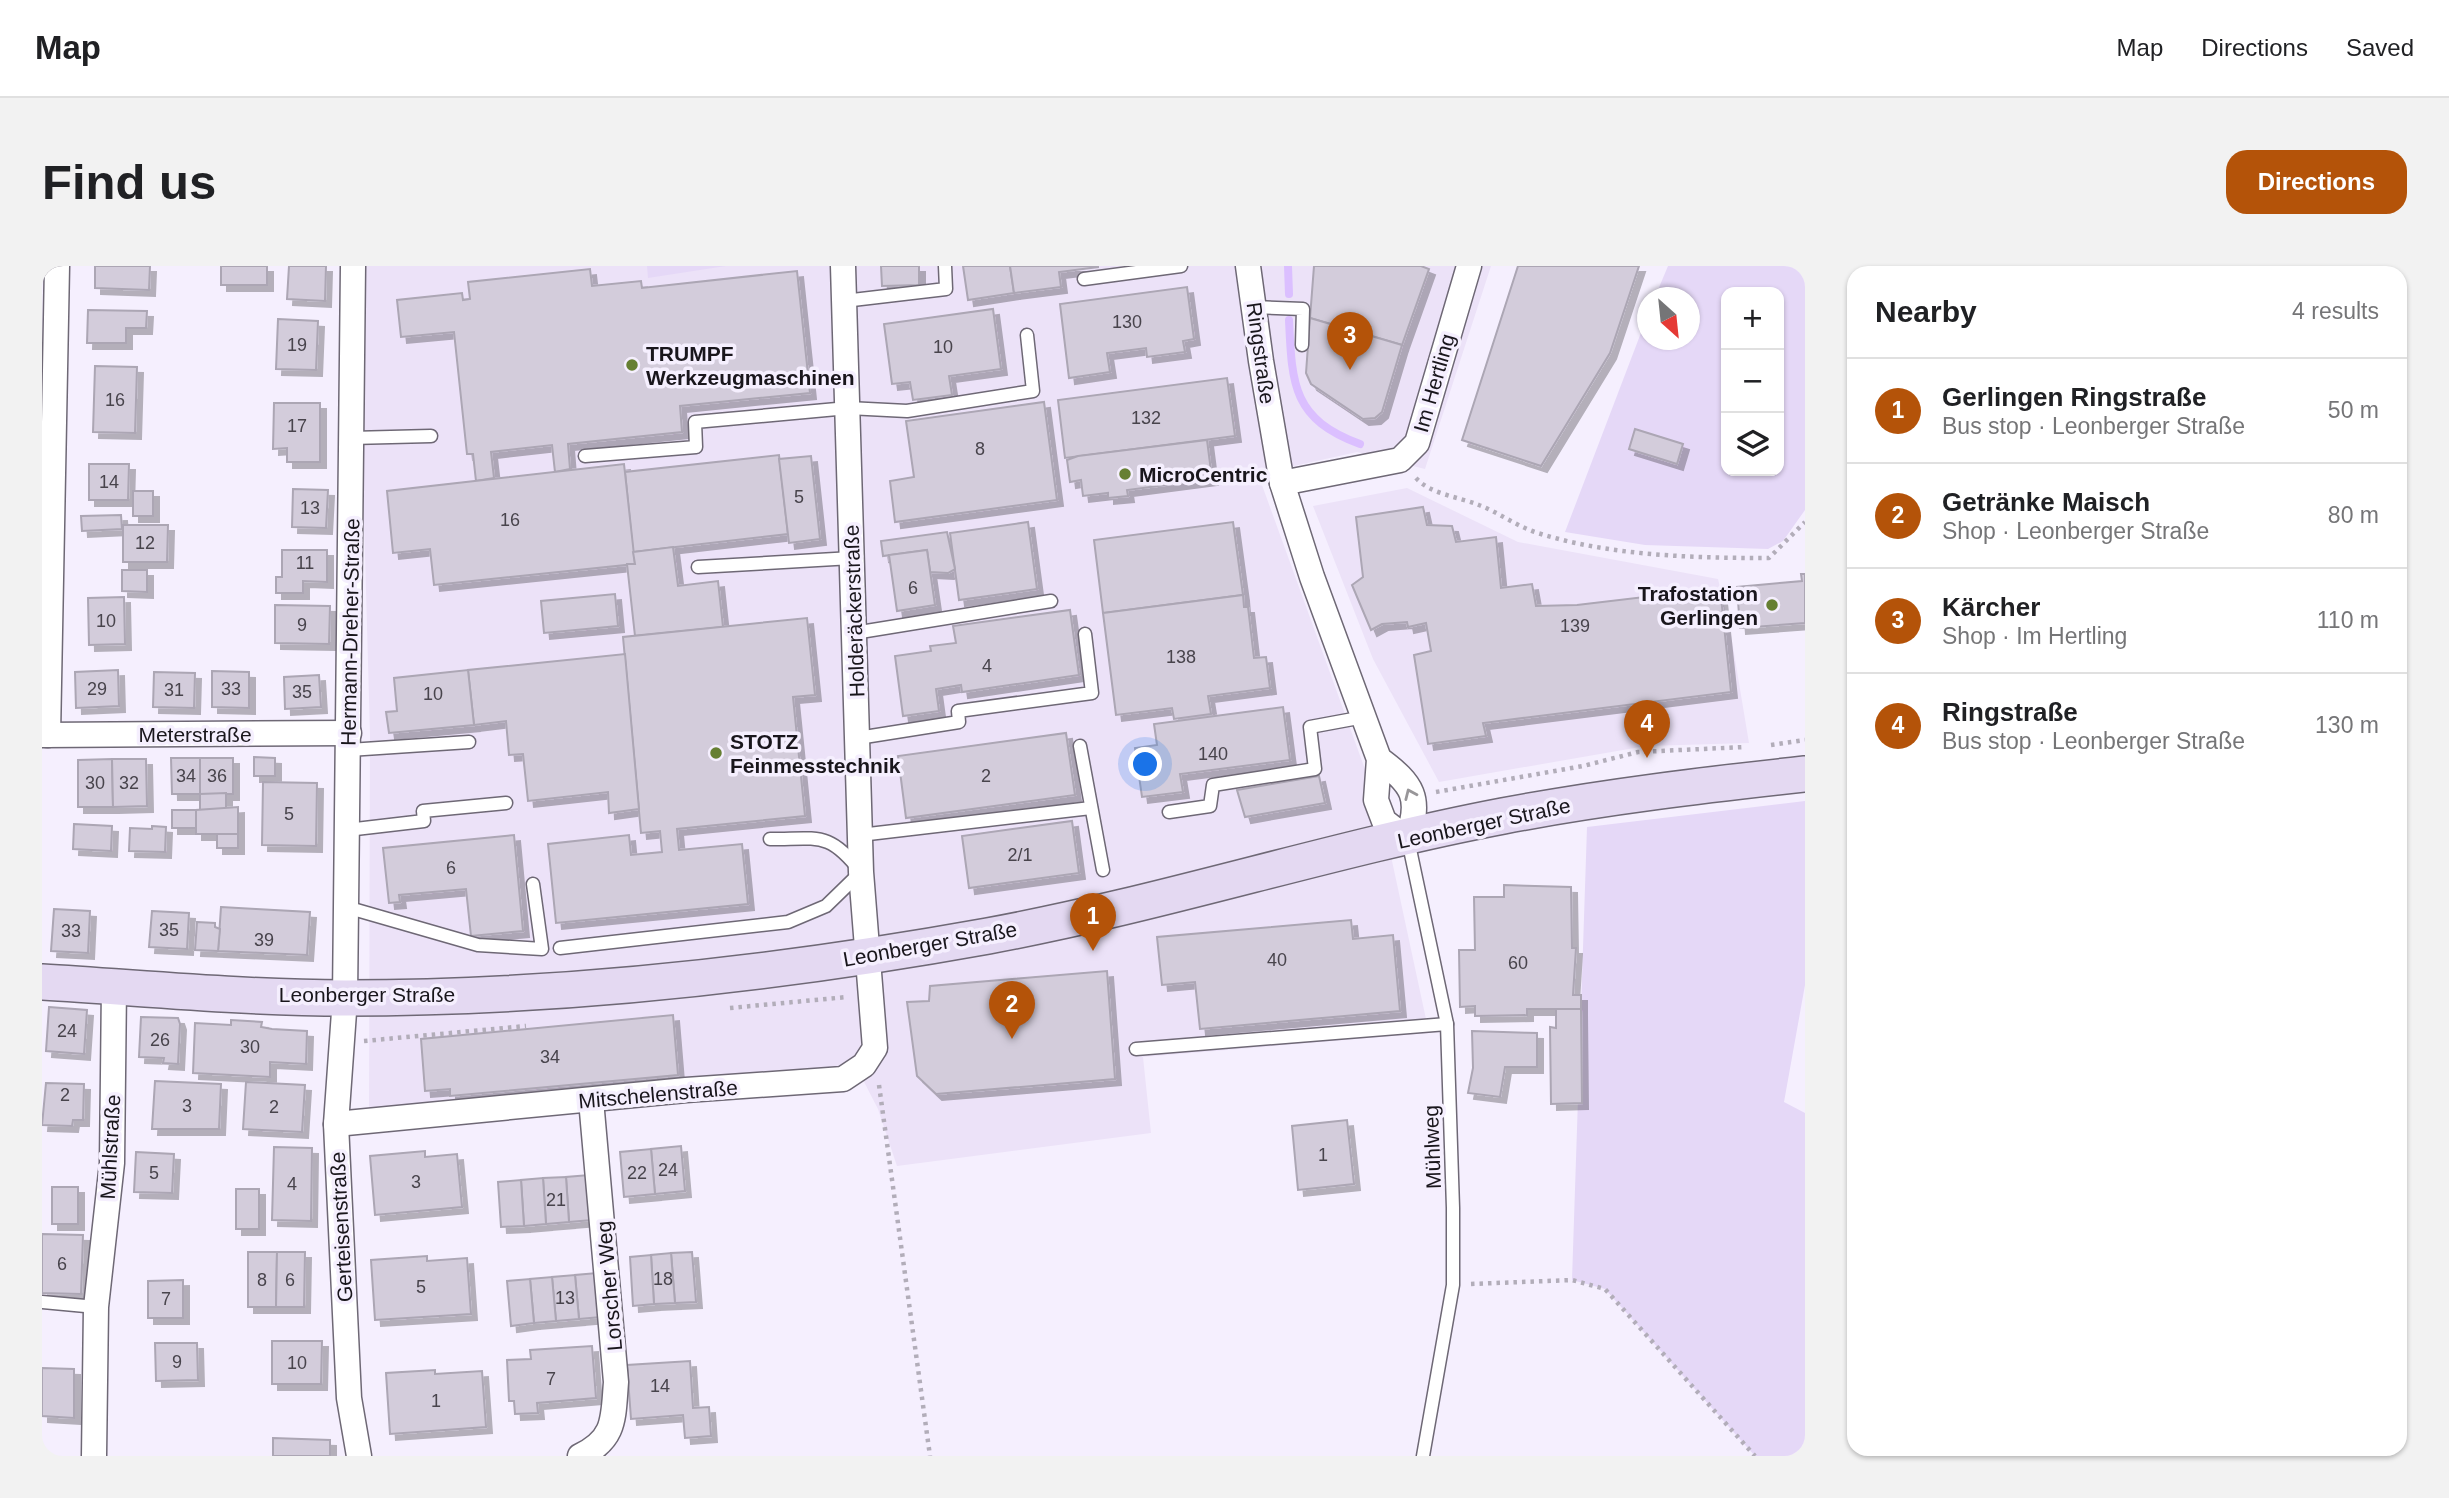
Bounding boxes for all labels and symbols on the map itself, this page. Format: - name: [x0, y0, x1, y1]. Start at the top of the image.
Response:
- north arrow: [1637, 287, 1700, 350]
- street label: Ringstraße: [1242, 301, 1280, 405]
- house number: 130: [1112, 312, 1142, 332]
- pin: 3: [1327, 312, 1373, 370]
- street label: Im Hertling: [1409, 331, 1459, 435]
- house number: 19: [287, 335, 307, 355]
- house number: 10: [933, 337, 953, 357]
- place label: TRUMPF Werkzeugmaschinen: [646, 342, 855, 389]
- marker: TRUMPF Werkzeugmaschinen: [624, 357, 640, 373]
- house number: 16: [105, 390, 125, 410]
- house number: 132: [1131, 408, 1161, 428]
- house number: 17: [287, 416, 307, 436]
- house number: 8: [975, 439, 985, 459]
- place label: MicroCentric: [1139, 463, 1268, 486]
- marker: MicroCentric: [1117, 466, 1133, 482]
- house number: 14: [99, 472, 119, 492]
- house number: 5: [794, 487, 804, 507]
- house number: 13: [300, 498, 320, 518]
- house number: 16: [500, 510, 520, 530]
- street label: Hermann-Dreher-Straße: [337, 518, 363, 746]
- street label: Holderäckerstraße: [839, 524, 869, 698]
- house number: 12: [135, 533, 155, 553]
- house number: 11: [296, 553, 314, 573]
- house number: 6: [908, 578, 918, 598]
- place label: Trafostation Gerlingen: [1638, 582, 1758, 629]
- marker: Trafostation Gerlingen: [1764, 597, 1780, 613]
- house number: 10: [96, 611, 116, 631]
- house number: 9: [297, 615, 307, 635]
- house number: 139: [1560, 616, 1590, 636]
- house number: 138: [1166, 647, 1196, 667]
- house number: 4: [982, 656, 992, 676]
- house number: 29: [87, 679, 107, 699]
- house number: 33: [221, 679, 241, 699]
- house number: 31: [164, 680, 184, 700]
- house number: 35: [292, 682, 312, 702]
- house number: 10: [423, 684, 443, 704]
- pin: 4: [1624, 700, 1670, 758]
- street label: Meterstraße: [138, 723, 252, 746]
- place label: STOTZ Feinmesstechnik: [730, 730, 901, 777]
- house number: 140: [1198, 744, 1228, 764]
- marker: STOTZ Feinmesstechnik: [708, 745, 724, 761]
- your location: [1128, 747, 1162, 781]
- house number: 34: [176, 766, 196, 786]
- house number: 36: [207, 766, 227, 786]
- house number: 2: [981, 766, 991, 786]
- house number: 30: [85, 773, 105, 793]
- house number: 32: [119, 773, 139, 793]
- one-way arrow: [1404, 789, 1418, 801]
- street label: Leonberger Straße: [1395, 793, 1573, 853]
- house number: 5: [284, 804, 294, 824]
- house number: 2/1: [1007, 845, 1033, 865]
- house number: 6: [446, 858, 456, 878]
- pin: 1: [1070, 893, 1116, 951]
- street label: Leonberger Straße: [841, 917, 1019, 971]
- house number: 35: [159, 920, 179, 940]
- house number: 33: [61, 921, 81, 941]
- house number: 39: [254, 930, 274, 950]
- house number: 40: [1267, 950, 1287, 970]
- house number: 60: [1508, 953, 1528, 973]
- pin: 2: [989, 981, 1035, 1039]
- street label: Leonberger Straße: [279, 983, 455, 1006]
- house number: 24: [57, 1021, 77, 1041]
- house number: 26: [150, 1030, 170, 1050]
- house number: 30: [240, 1037, 260, 1057]
- house number: 34: [540, 1047, 560, 1067]
- street label: Mitschelenstraße: [577, 1076, 739, 1112]
- house number: 2: [60, 1085, 70, 1105]
- street label: Mühlstraße: [96, 1094, 124, 1200]
- house number: 3: [182, 1096, 192, 1116]
- house number: 2: [269, 1097, 279, 1117]
- street label: Mühlweg: [1419, 1105, 1445, 1189]
- house number: 1: [1318, 1145, 1328, 1165]
- street label: Gerteisenstraße: [326, 1151, 356, 1303]
- house number: 24: [658, 1160, 678, 1180]
- house number: 5: [149, 1163, 159, 1183]
- house number: 22: [627, 1163, 647, 1183]
- house number: 3: [411, 1172, 421, 1192]
- house number: 4: [287, 1174, 297, 1194]
- house number: 21: [546, 1190, 566, 1210]
- street label: Lorscher Weg: [592, 1220, 626, 1352]
- house number: 6: [57, 1254, 67, 1274]
- house number: 18: [653, 1269, 673, 1289]
- house number: 8: [257, 1270, 267, 1290]
- house number: 6: [285, 1270, 295, 1290]
- house number: 5: [416, 1277, 426, 1297]
- house number: 13: [555, 1288, 575, 1308]
- house number: 7: [161, 1289, 171, 1309]
- house number: 9: [172, 1352, 182, 1372]
- house number: 10: [287, 1353, 307, 1373]
- house number: 7: [546, 1369, 556, 1389]
- house number: 14: [650, 1376, 670, 1396]
- house number: 1: [431, 1391, 441, 1411]

